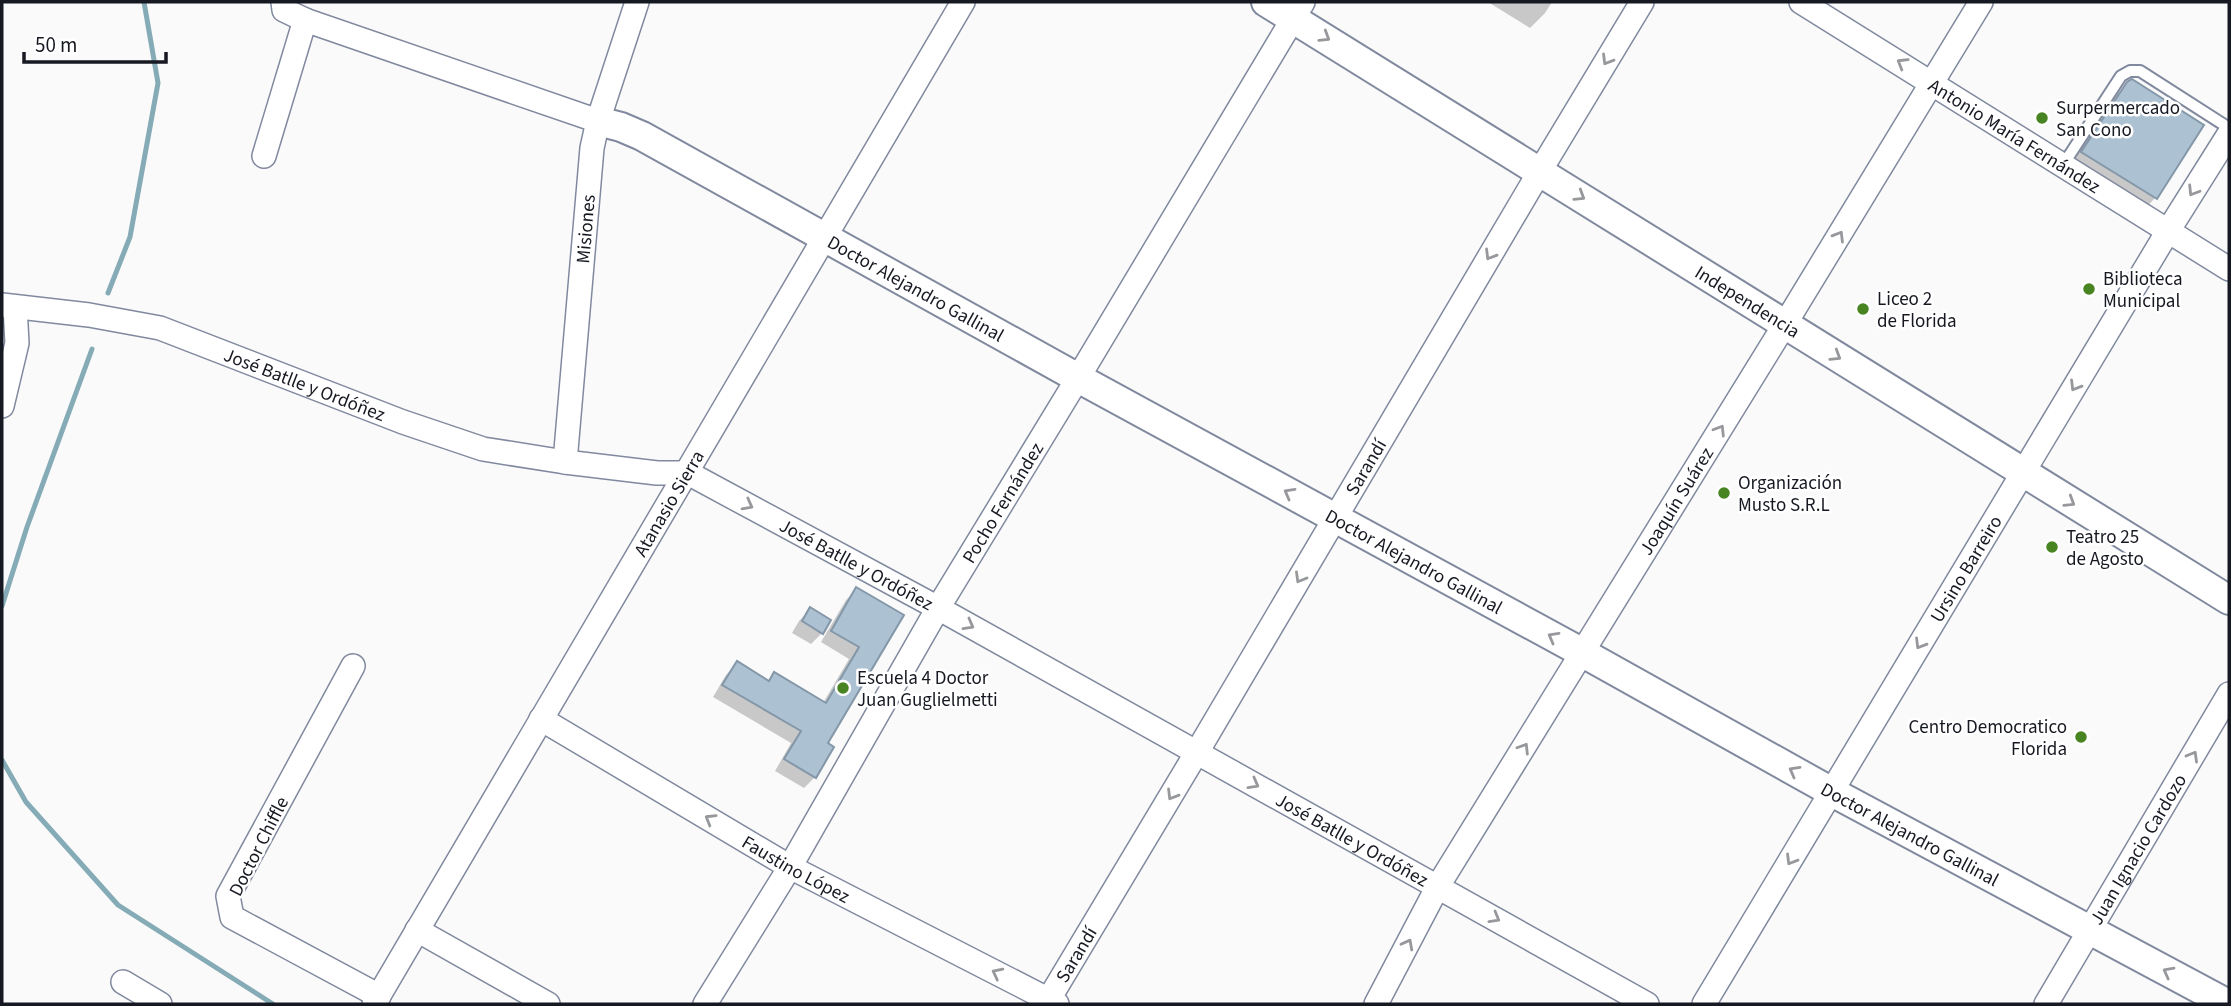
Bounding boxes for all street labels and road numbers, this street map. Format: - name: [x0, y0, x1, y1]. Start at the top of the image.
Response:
- street label: Antonio María Fernández: [1923, 73, 2105, 201]
- street label: Misiones: [570, 193, 603, 265]
- street label: Doctor Alejandro Gallinal: [822, 229, 1009, 349]
- street label: Independencia: [1689, 260, 1805, 345]
- street label: José Batlle y Ordóñez: [220, 342, 389, 429]
- street label: Sarandí: [1340, 433, 1395, 501]
- street label: Pocho Fernández: [956, 438, 1051, 569]
- street label: Joaquín Suárez: [1633, 442, 1721, 561]
- street label: Atanasio Sierra: [628, 446, 712, 562]
- street label: Doctor Alejandro Gallinal: [1320, 503, 1507, 622]
- street label: Ursino Barreiro: [1924, 511, 2009, 628]
- street label: José Batlle y Ordóñez: [774, 513, 938, 618]
- street label: Juan Ignacio Cardozo: [2084, 769, 2194, 930]
- street label: Doctor Alejandro Gallinal: [1815, 776, 2003, 894]
- street label: José Batlle y Ordóñez: [1270, 787, 1433, 894]
- street label: Doctor Chiffle: [223, 792, 296, 901]
- street label: Faustino López: [737, 829, 854, 910]
- street label: Sarandí: [1050, 921, 1105, 988]

